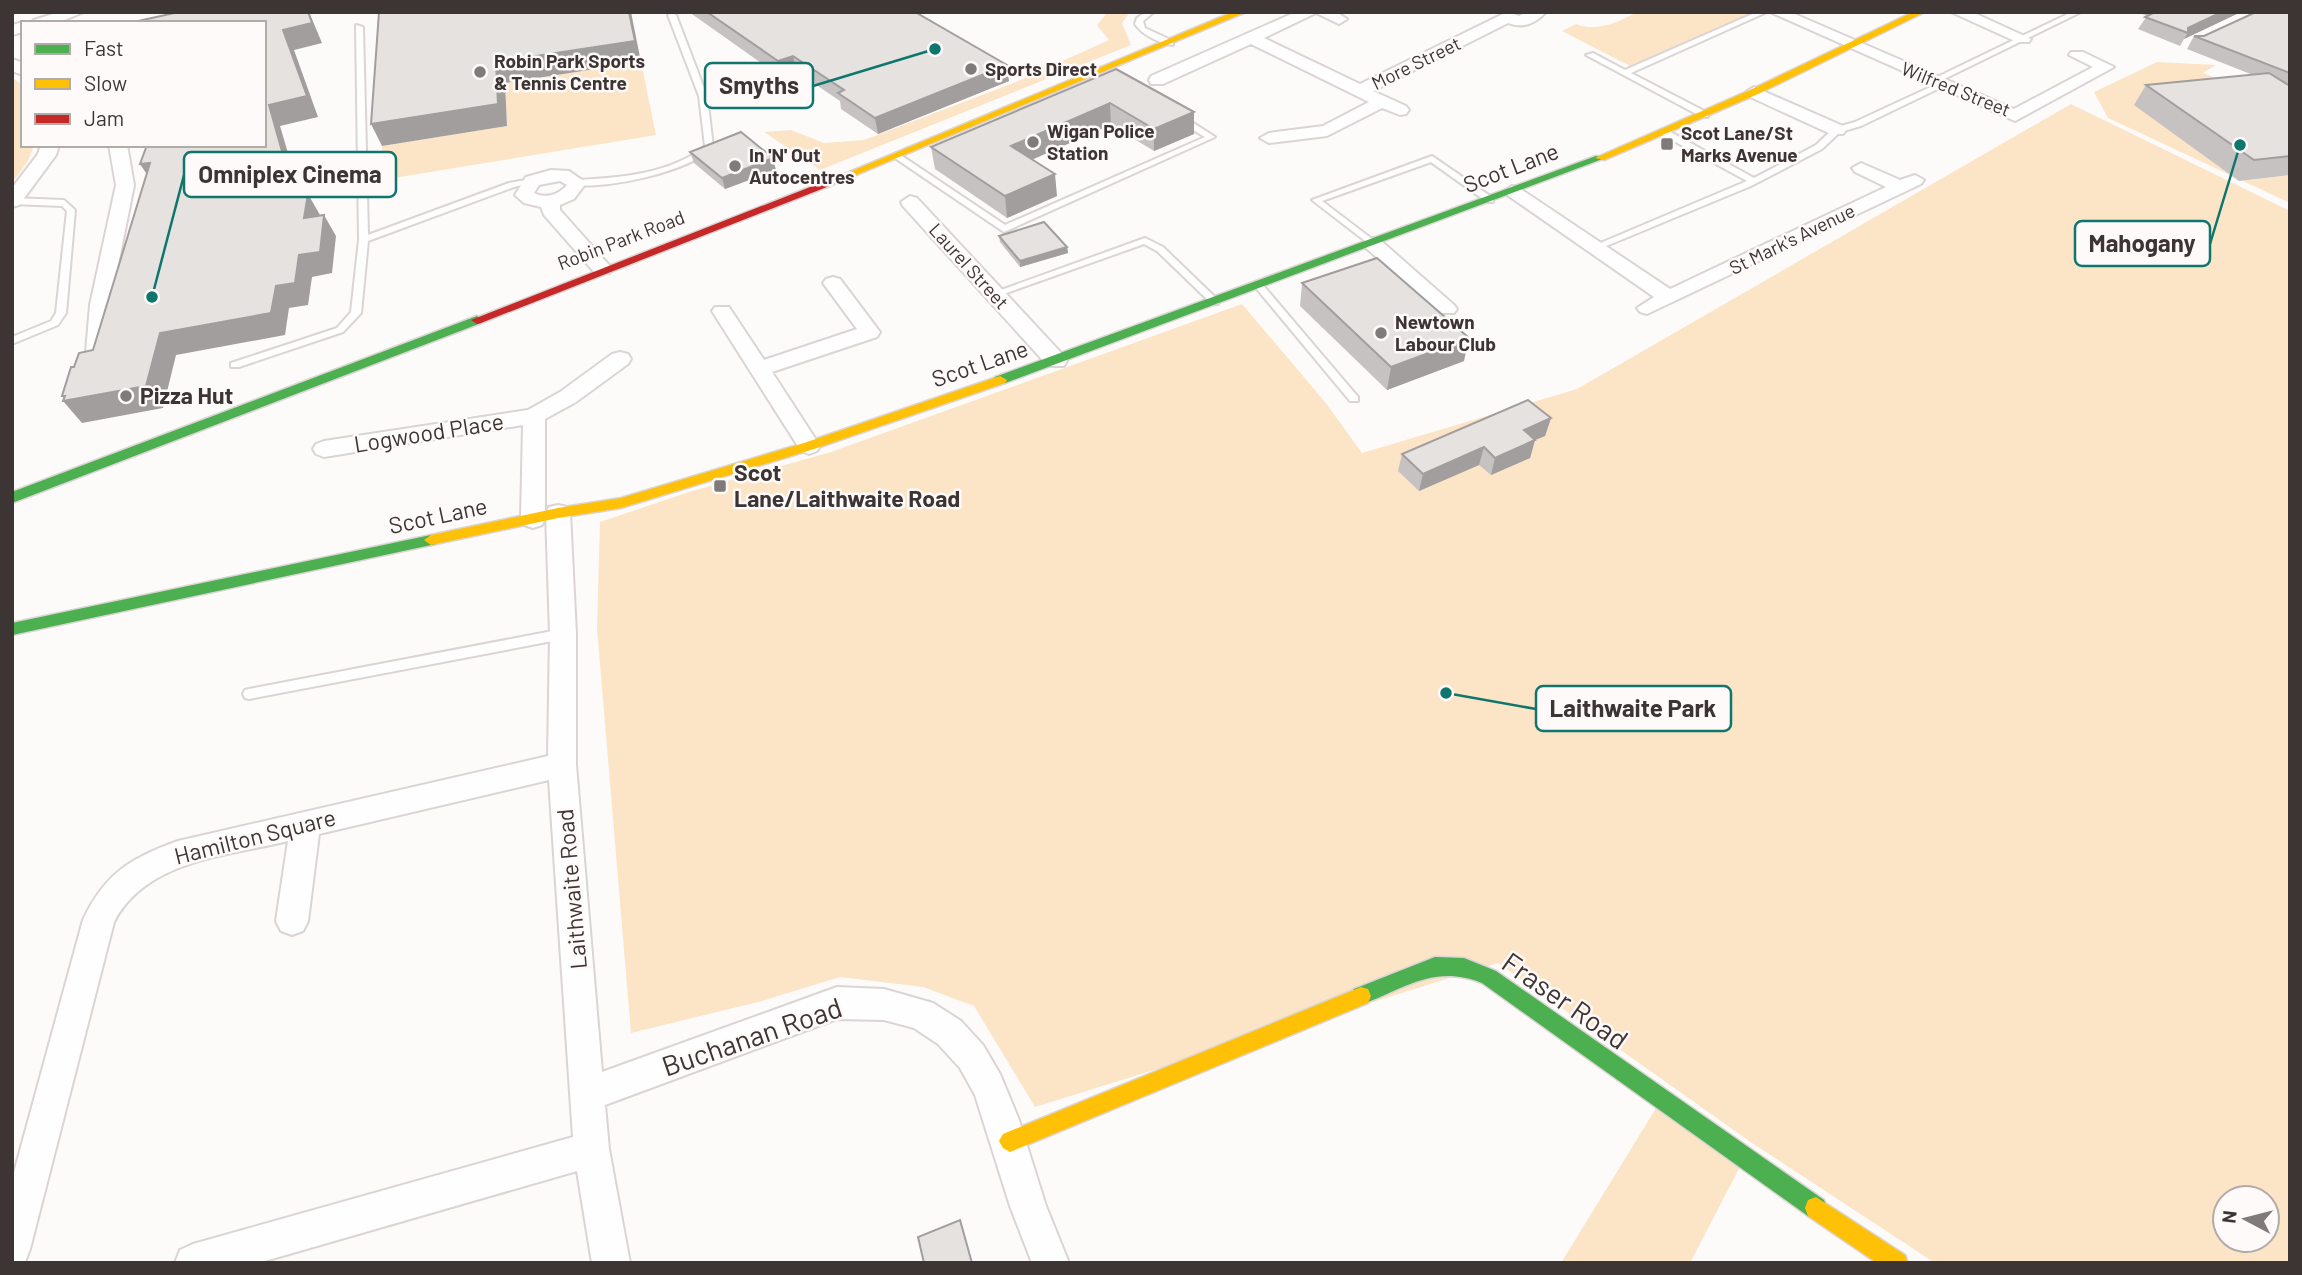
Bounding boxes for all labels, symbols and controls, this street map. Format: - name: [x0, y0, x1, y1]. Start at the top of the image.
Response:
- legend: [21, 21, 266, 147]
- street label: More Street: [1367, 31, 1464, 94]
- text: Fast: [84, 35, 124, 60]
- place label: Robin Park Sports & Tennis Centre: [494, 49, 645, 94]
- street label: Wilfred Street: [1898, 56, 2014, 121]
- place label: Sports Direct: [985, 57, 1097, 80]
- marker: Sports Direct: [963, 61, 979, 77]
- callout: Smyths: [705, 63, 813, 108]
- marker: Robin Park Sports & Tennis Centre: [472, 64, 488, 80]
- text: Slow: [84, 70, 127, 95]
- text: Smyths: [719, 70, 799, 99]
- text: Jam: [84, 105, 124, 130]
- place label: Wigan Police Station: [1047, 119, 1155, 164]
- place label: Scot Lane/St Marks Avenue: [1681, 121, 1798, 166]
- marker: Wigan Police Station: [1025, 134, 1041, 150]
- street label: Scot Lane: [1459, 136, 1562, 198]
- marker: Scot Lane/St Marks Avenue: [1659, 136, 1675, 152]
- place label: In 'N' Out Autocentres: [749, 143, 855, 188]
- callout: Omniplex Cinema: [184, 152, 396, 197]
- marker: In 'N' Out Autocentres: [727, 158, 743, 174]
- text: Omniplex Cinema: [198, 159, 382, 188]
- street label: St Mark's Avenue: [1725, 198, 1858, 279]
- street label: Robin Park Road: [554, 205, 688, 274]
- street label: Laurel Street: [925, 218, 1014, 313]
- callout: Mahogany: [2075, 221, 2210, 266]
- text: Mahogany: [2089, 228, 2195, 257]
- place label: Newtown Labour Club: [1395, 310, 1496, 355]
- marker: Newtown Labour Club: [1373, 325, 1389, 341]
- street label: Scot Lane: [928, 334, 1032, 393]
- place label: Pizza Hut: [140, 381, 233, 409]
- marker: Pizza Hut: [118, 388, 134, 404]
- street label: Logwood Place: [352, 406, 506, 458]
- place label: Scot Lane/Laithwaite Road: [734, 458, 960, 512]
- marker: Scot Lane/Laithwaite Road: [712, 478, 728, 494]
- street label: Scot Lane: [386, 491, 490, 539]
- callout: Laithwaite Park: [1536, 686, 1731, 731]
- text: Laithwaite Park: [1550, 693, 1717, 722]
- street label: Hamilton Square: [171, 802, 338, 870]
- street label: Laithwaite Road: [550, 808, 592, 970]
- street label: Fraser Road: [1496, 944, 1635, 1056]
- street label: Buchanan Road: [657, 989, 846, 1083]
- north arrow: [2211, 1184, 2281, 1254]
- text: N: [2216, 1209, 2241, 1225]

